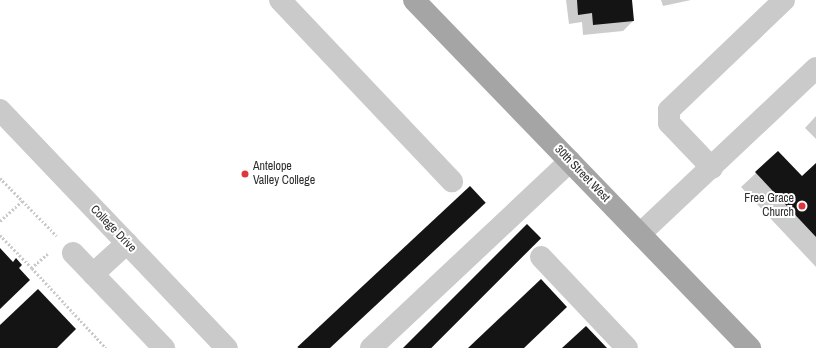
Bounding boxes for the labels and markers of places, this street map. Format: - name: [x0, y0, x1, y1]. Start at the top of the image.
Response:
- place label: Antelope Valley College: [253, 160, 315, 188]
- marker: Antelope Valley College: [240, 169, 250, 179]
- place label: Free Grace Church: [744, 192, 794, 220]
- marker: Free Grace Church: [797, 201, 807, 211]

